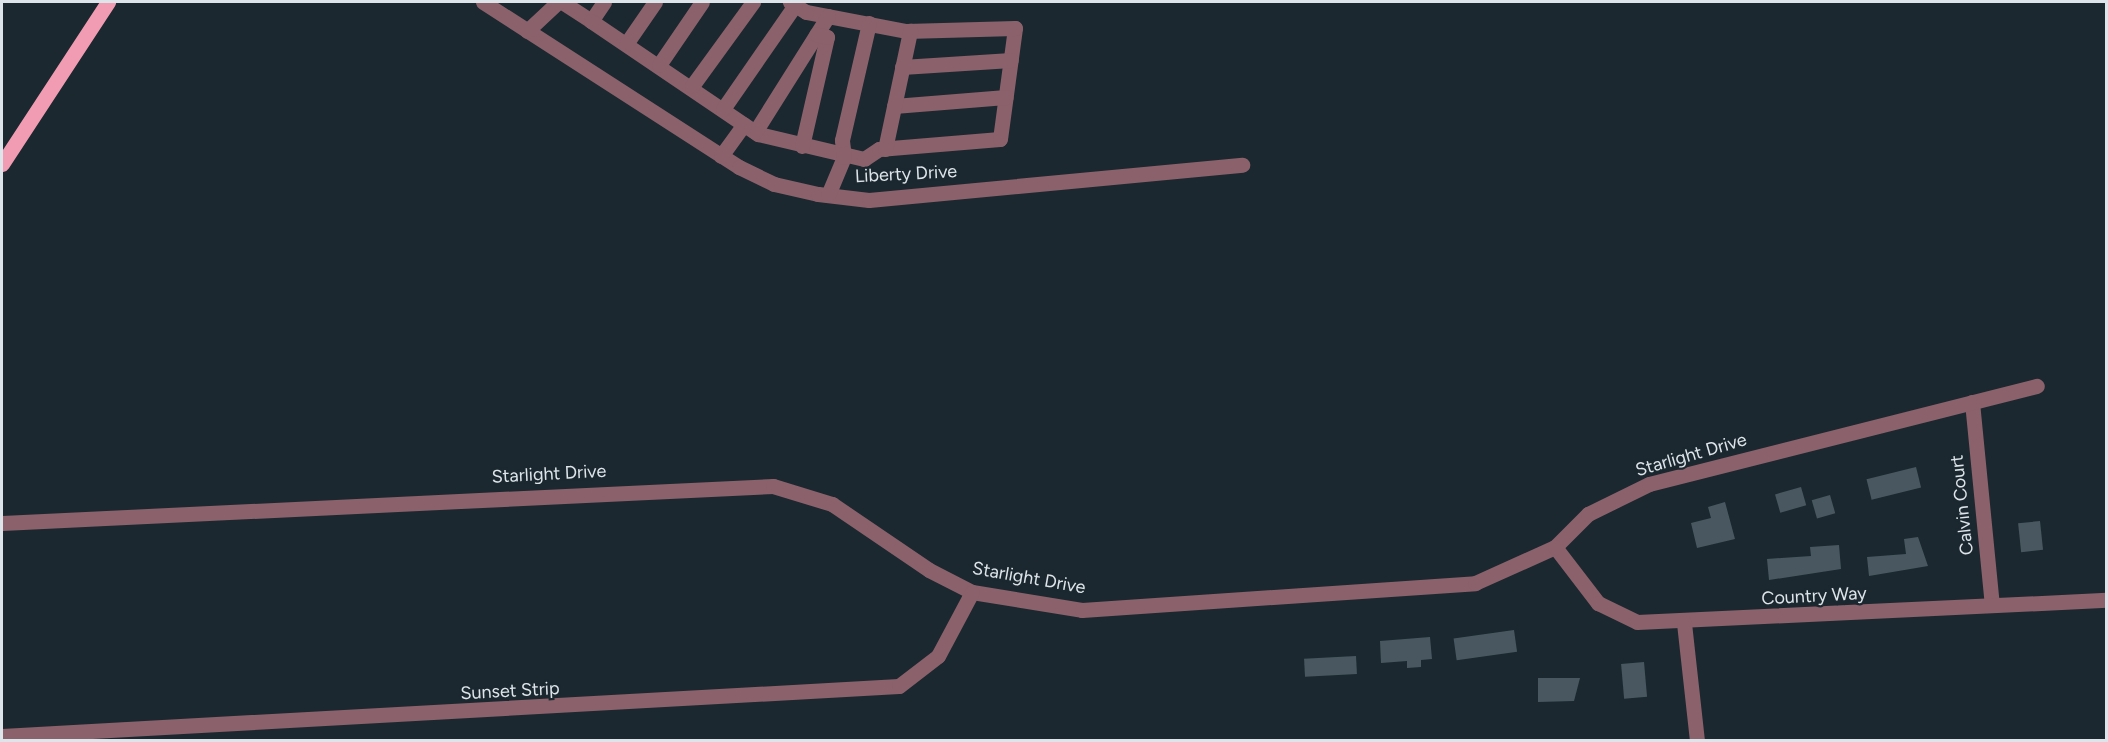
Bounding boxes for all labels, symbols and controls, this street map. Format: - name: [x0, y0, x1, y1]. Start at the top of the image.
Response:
- street label: Liberty Drive: [854, 161, 958, 187]
- street label: Starlight Drive: [1633, 429, 1749, 481]
- street label: Calvin Court: [1946, 454, 1978, 556]
- street label: Starlight Drive: [491, 460, 607, 488]
- street label: Starlight Drive: [971, 557, 1087, 599]
- street label: Country Way: [1761, 582, 1867, 610]
- street label: Sunset Strip: [460, 678, 560, 704]

